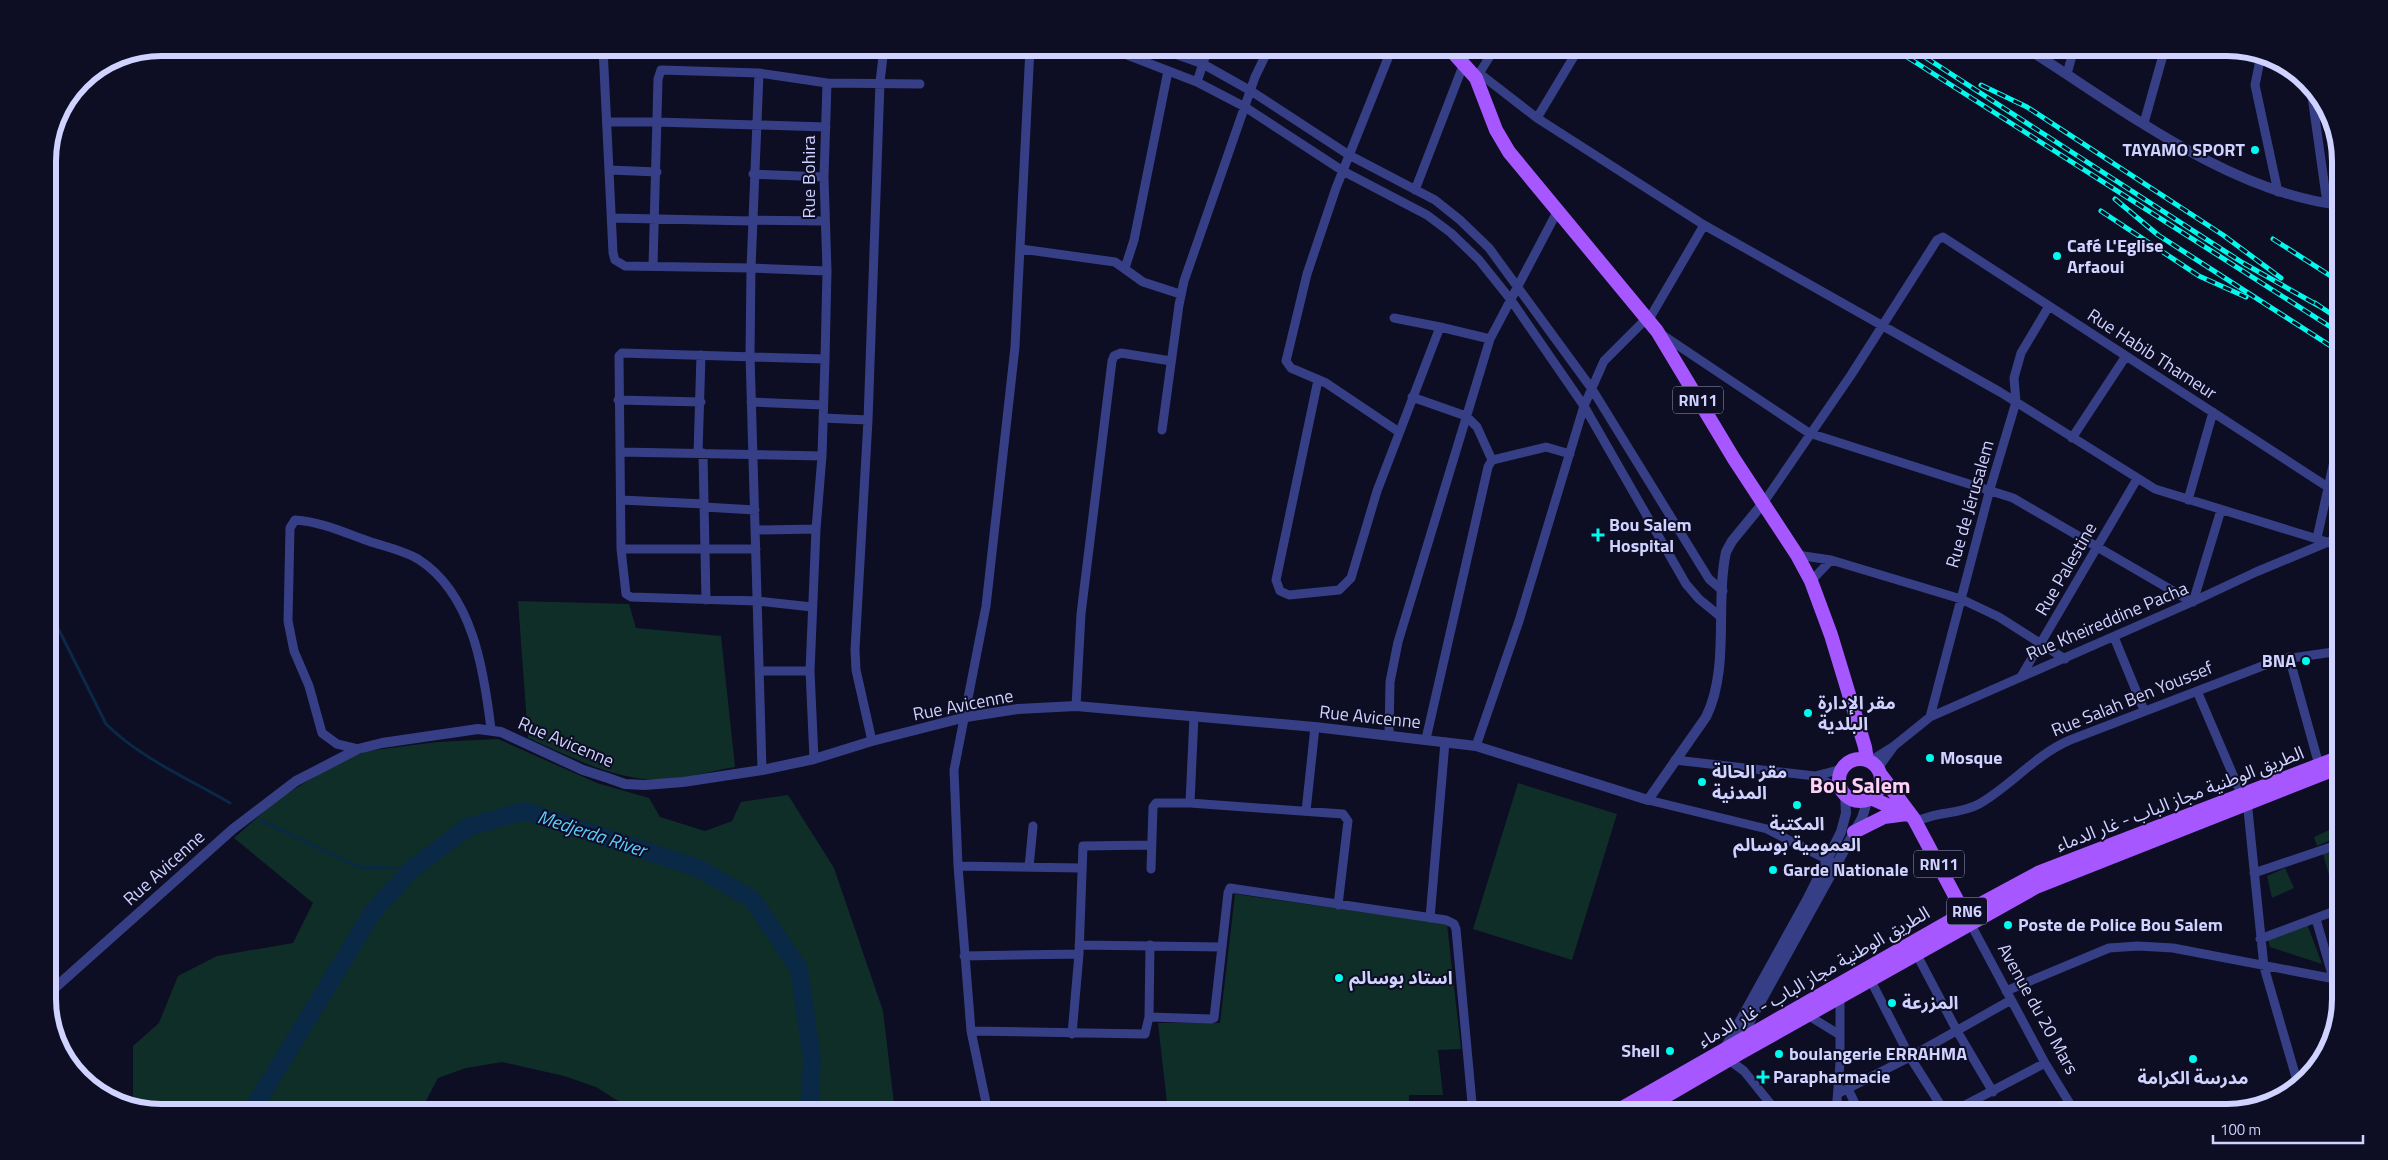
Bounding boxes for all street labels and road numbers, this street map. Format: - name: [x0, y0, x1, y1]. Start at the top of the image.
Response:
- street label: Rue Bohira: [795, 135, 822, 219]
- street label: Rue Habib Thameur: [2082, 301, 2222, 406]
- road number: RN11: [1673, 386, 1723, 414]
- street label: Rue de Jérusalem: [1938, 437, 2001, 571]
- street label: Rue Palestine: [2028, 517, 2103, 620]
- street label: Rue Kheireddine Pacha: [2022, 574, 2192, 667]
- street label: Rue Salah Ben Youssef: [2047, 654, 2217, 743]
- street label: Rue Avicenne: [910, 682, 1015, 727]
- street label: Rue Avicenne: [1318, 698, 1422, 735]
- street label: Rue Avicenne: [514, 709, 618, 774]
- street label: الطريق الوطنية مجاز الباب - غار الدماء: [2052, 739, 2308, 858]
- street label: Rue Avicenne: [117, 824, 211, 912]
- road number: RN11: [1914, 851, 1964, 878]
- road number: RN6: [1947, 898, 1987, 924]
- street label: الطريق الوطنية مجاز الباب - غار الدماء: [1693, 899, 1935, 1054]
- street label: Avenue du 20 Mars: [1991, 938, 2086, 1079]

